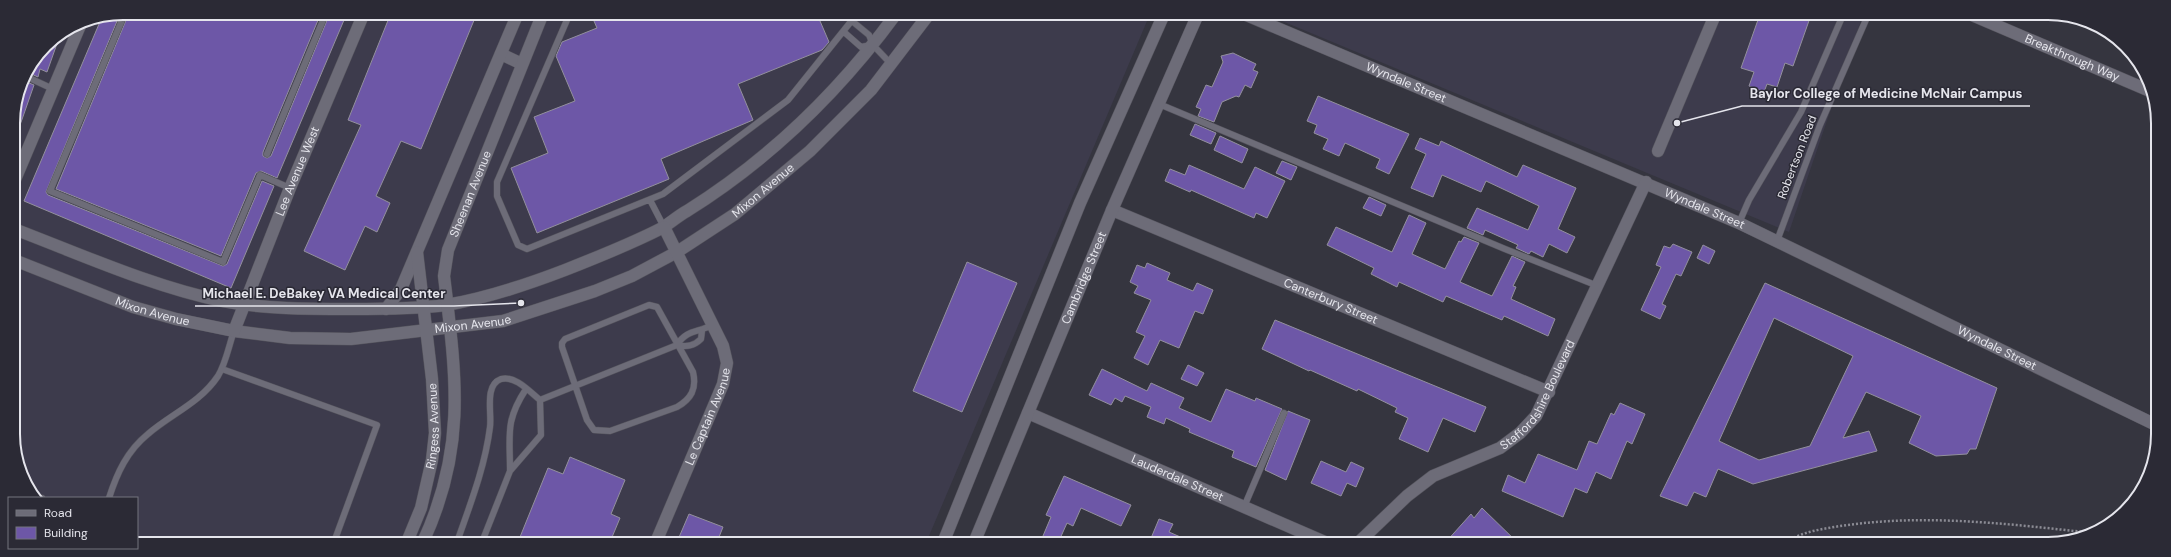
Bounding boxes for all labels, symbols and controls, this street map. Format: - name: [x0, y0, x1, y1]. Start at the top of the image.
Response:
- street label: Breakthrough Way: [2022, 30, 2122, 85]
- street label: Wyndale Street: [1363, 58, 1449, 107]
- callout: Baylor College of Medicine McNair Campus: [1742, 81, 2030, 106]
- text: Baylor College of Medicine McNair Campus: [1750, 85, 2022, 102]
- street label: Robertson Road: [1774, 113, 1820, 201]
- street label: Lee Avenue West: [272, 124, 323, 218]
- street label: Sheenan Avenue: [446, 148, 495, 239]
- street label: Mixon Avenue: [729, 160, 798, 221]
- street label: Wyndale Street: [1662, 184, 1748, 233]
- street label: Cambridge Street: [1058, 229, 1110, 327]
- street label: Canterbury Street: [1281, 274, 1381, 328]
- callout: Michael E. DeBakey VA Medical Center: [195, 281, 454, 306]
- text: Michael E. DeBakey VA Medical Center: [202, 285, 446, 302]
- street label: Mixon Avenue: [113, 293, 191, 330]
- street label: Mixon Avenue: [434, 311, 513, 337]
- street label: Wyndale Street: [1955, 322, 2039, 374]
- street label: Staffordshire Boulevard: [1497, 337, 1579, 453]
- street label: Le Captain Avenue: [682, 366, 734, 468]
- street label: Ringess Avenue: [422, 382, 443, 471]
- street label: Lauderdale Street: [1129, 451, 1226, 505]
- legend: [8, 497, 138, 549]
- text: Road: [44, 505, 72, 521]
- text: Building: [44, 525, 88, 541]

